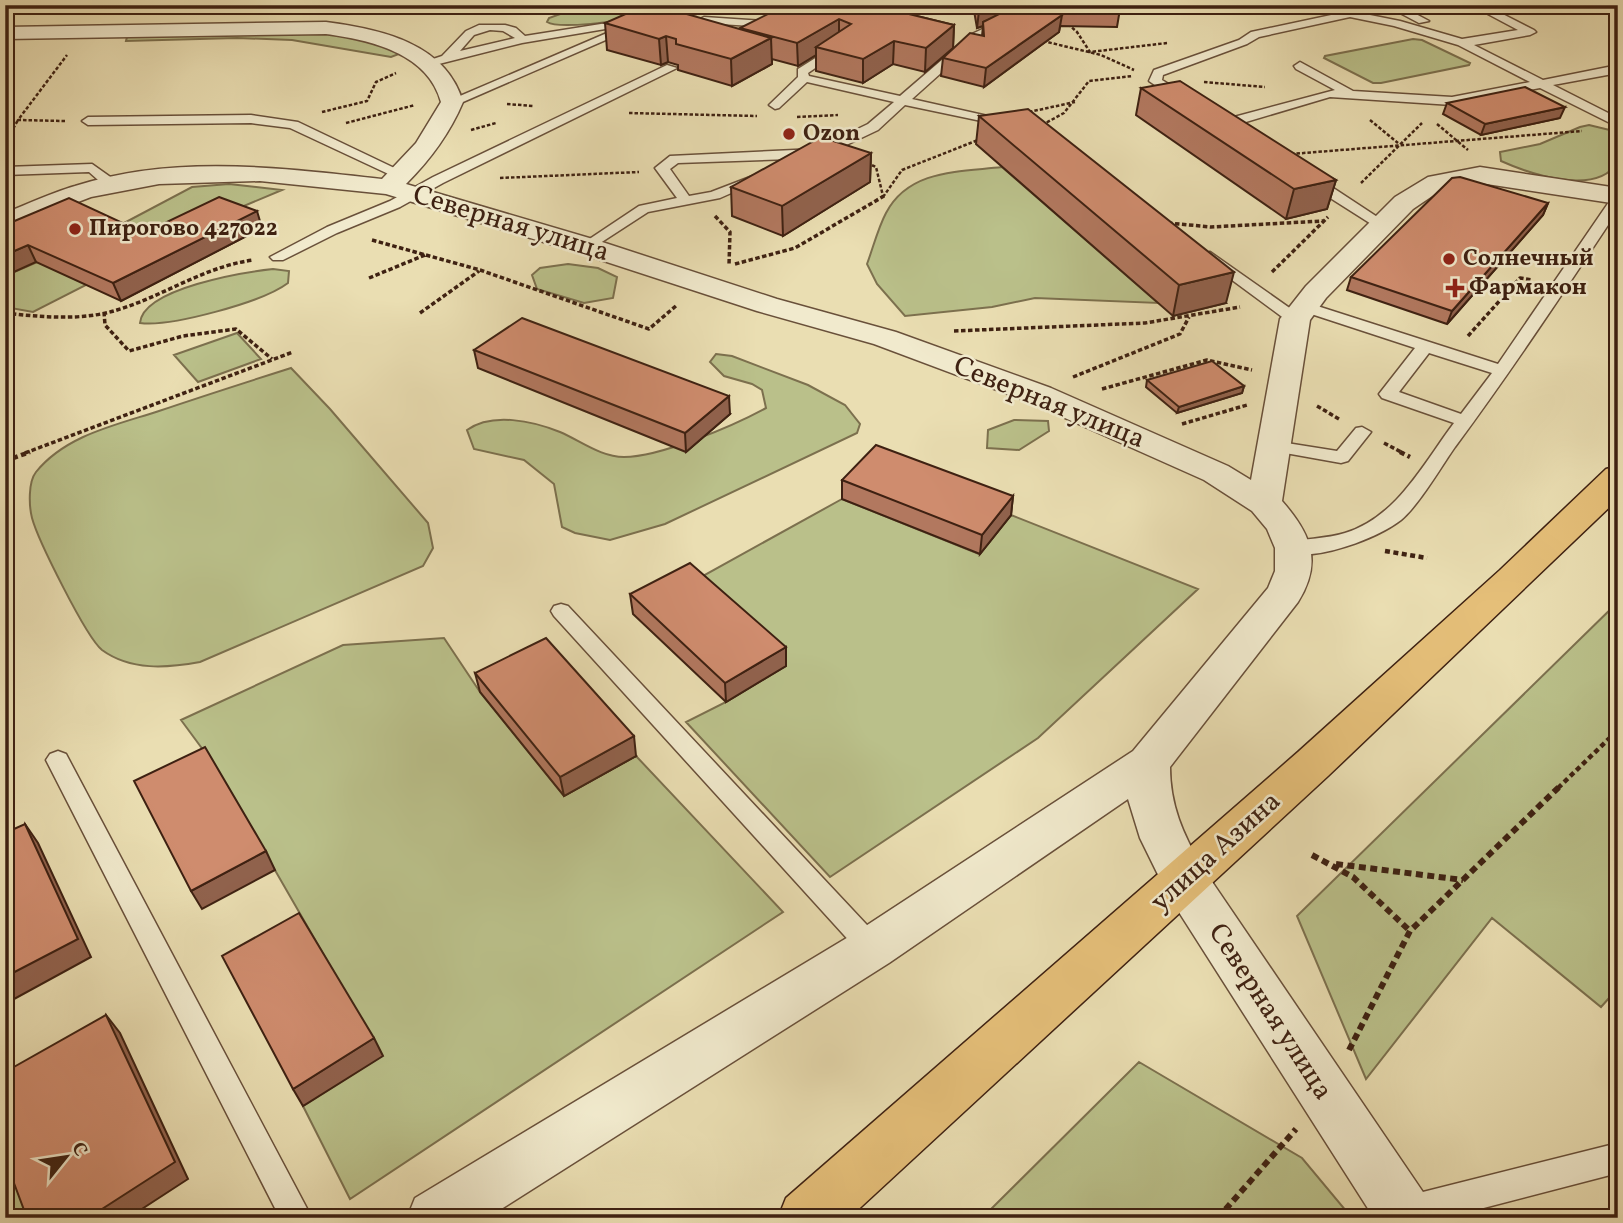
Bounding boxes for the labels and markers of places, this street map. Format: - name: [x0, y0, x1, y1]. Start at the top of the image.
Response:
- place label: Ozon: [803, 118, 860, 150]
- marker: Ozon: [781, 126, 797, 142]
- place label: Пирогово 427022: [89, 213, 278, 245]
- marker: Пирогово 427022: [67, 221, 83, 237]
- place label: Солнечный: [1463, 243, 1594, 275]
- marker: Солнечный: [1441, 251, 1457, 267]
- place label: Фармакон: [1469, 272, 1587, 304]
- marker: Фармакон: [1447, 280, 1463, 296]

